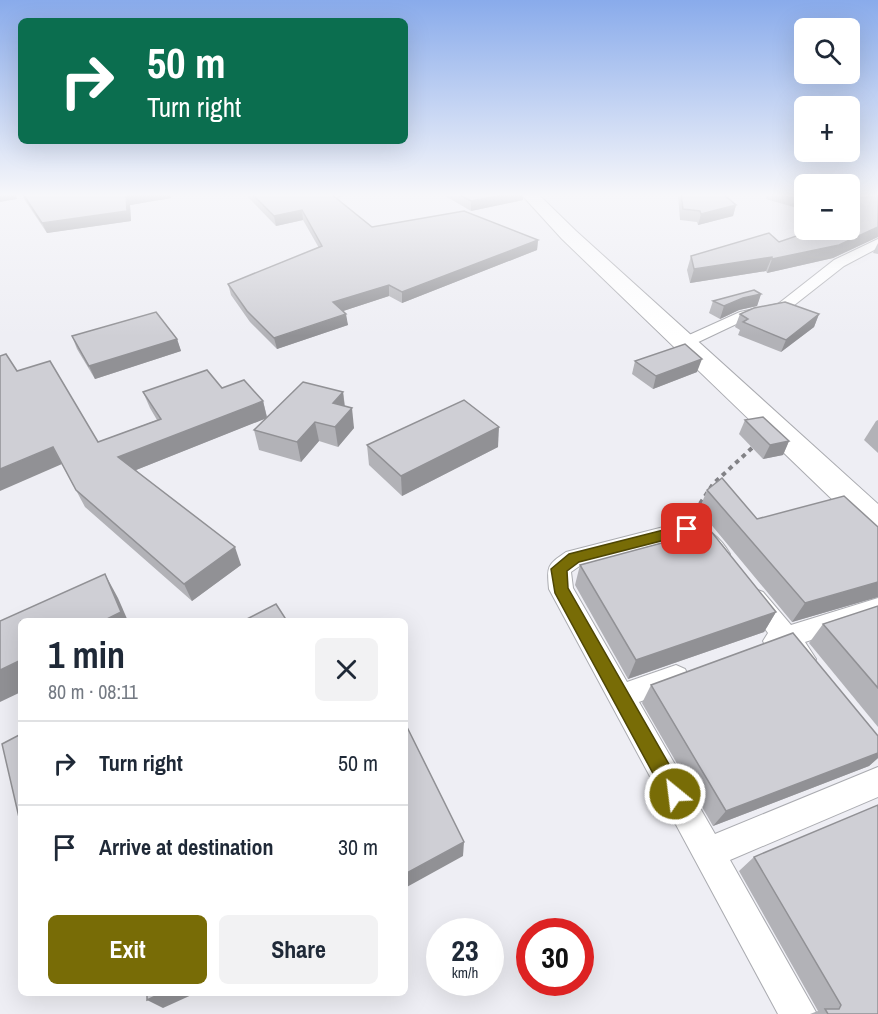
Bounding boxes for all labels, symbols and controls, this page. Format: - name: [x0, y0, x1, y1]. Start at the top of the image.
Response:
- map controls: [794, 18, 860, 240]
- button: search: [794, 18, 860, 84]
- text: 50 m: [147, 35, 226, 91]
- icon: right: [48, 42, 126, 120]
- text: Turn right: [147, 89, 241, 125]
- button: +: [794, 96, 860, 162]
- button: −: [794, 174, 860, 240]
- pin: [661, 503, 712, 554]
- icon: arrive: [670, 512, 703, 545]
- text: 1 min: [48, 631, 125, 679]
- button: close: [315, 638, 378, 701]
- text: 80 m · 08:11: [48, 678, 138, 705]
- icon: right: [48, 747, 81, 780]
- text: Turn right: [99, 748, 183, 778]
- text: 50 m: [338, 748, 378, 778]
- position arrow: [643, 762, 707, 826]
- icon: arrive: [48, 831, 81, 864]
- text: Arrive at destination: [99, 832, 273, 862]
- text: 30 m: [338, 832, 378, 862]
- button: Exit: [48, 915, 207, 984]
- button: Share: [219, 915, 378, 984]
- speed limit sign: 30: [516, 918, 594, 996]
- text: 23: [451, 930, 479, 970]
- text: km/h: [452, 962, 478, 983]

